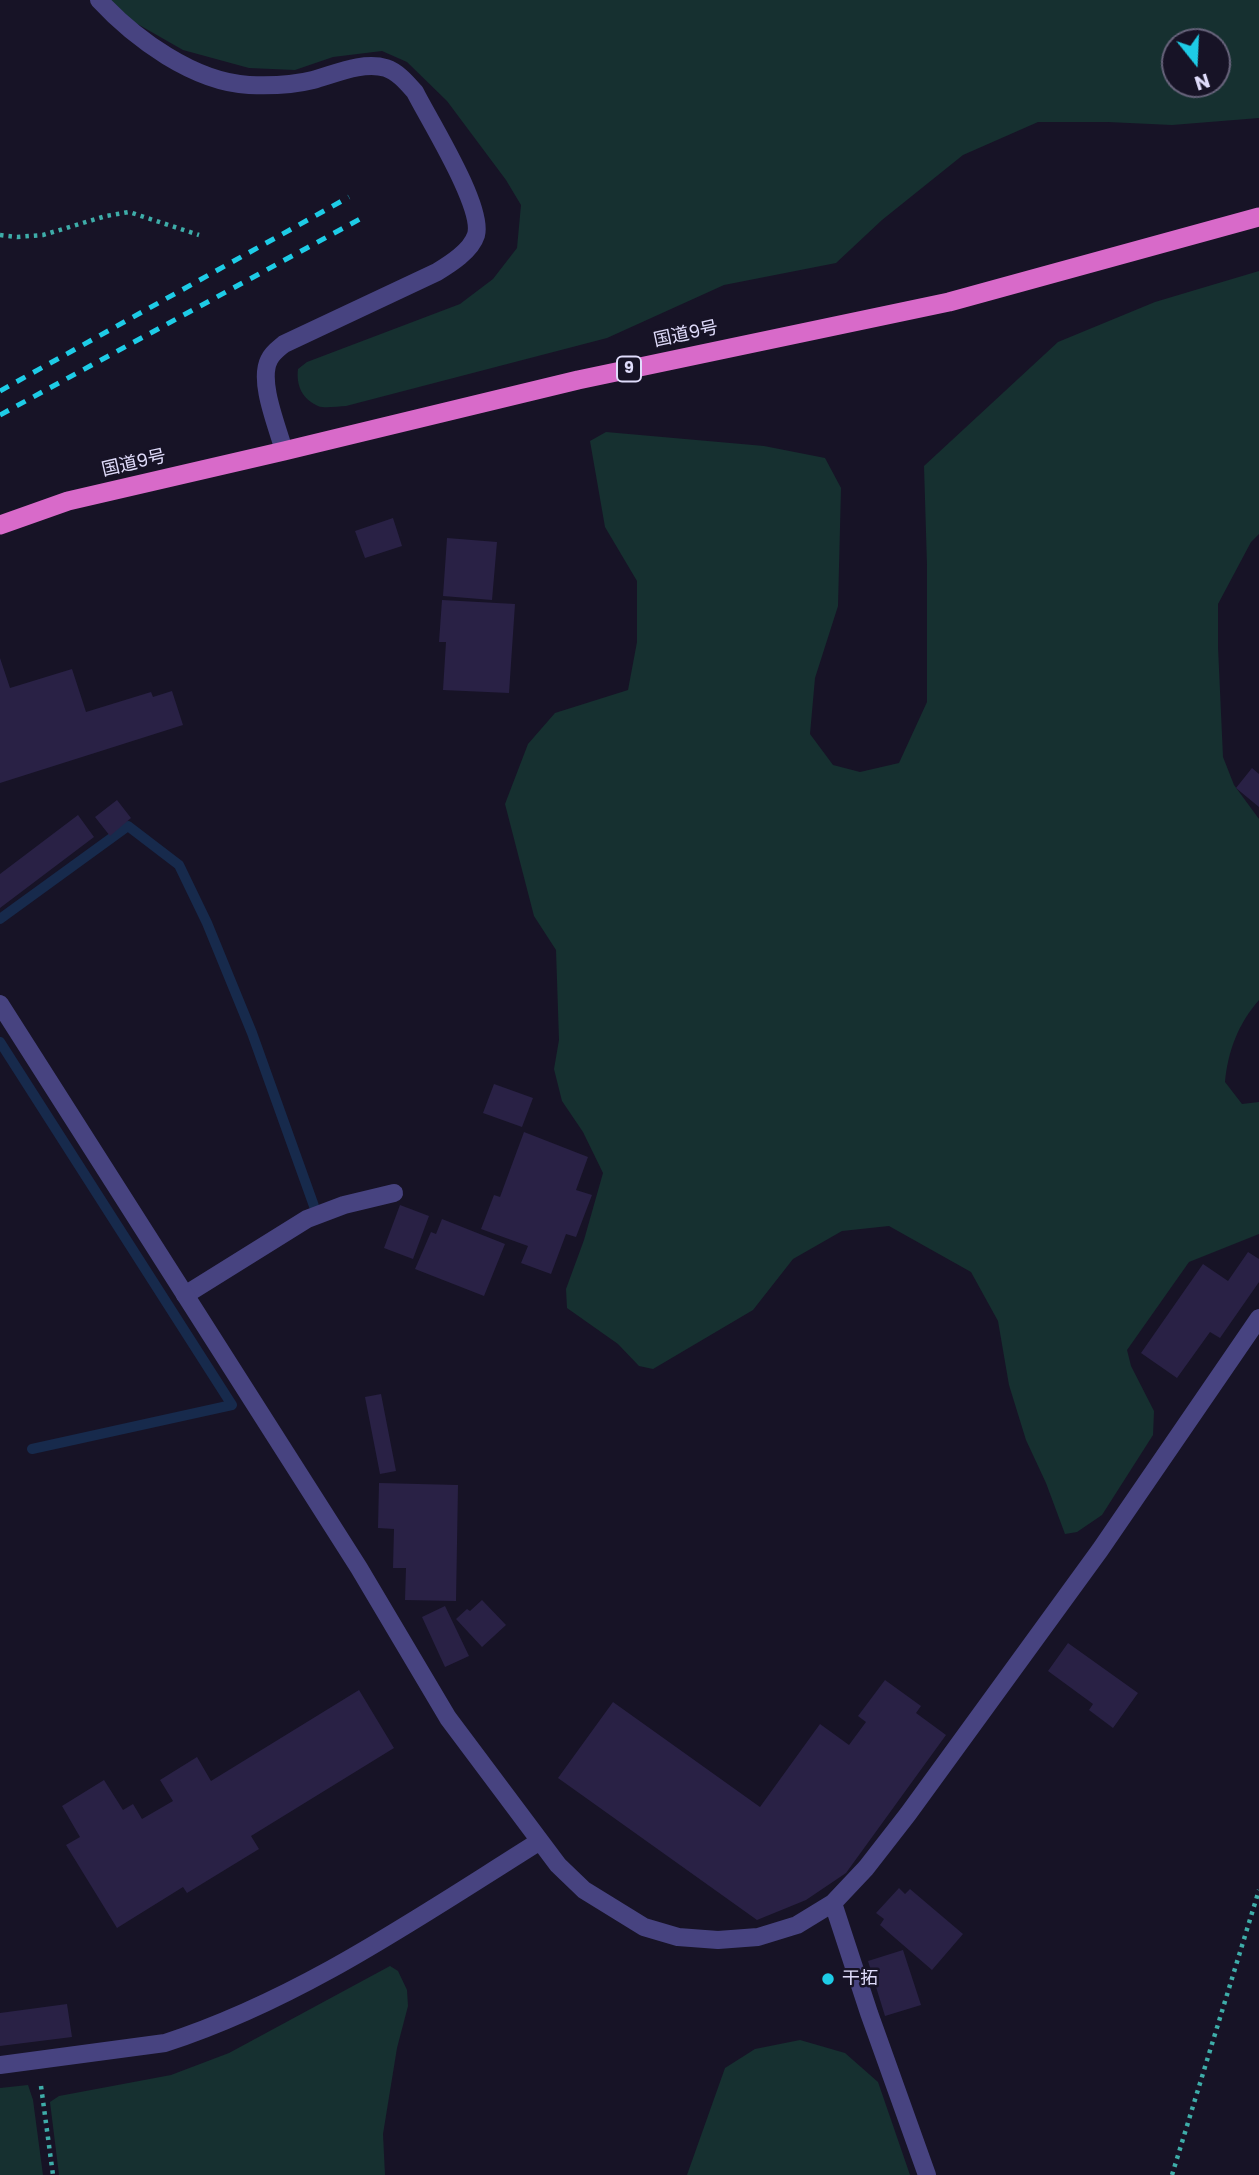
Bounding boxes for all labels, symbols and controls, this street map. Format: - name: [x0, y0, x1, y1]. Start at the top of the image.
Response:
- north arrow: [1161, 28, 1231, 98]
- text: N: [1191, 66, 1213, 97]
- street label: 国道9号: [652, 318, 720, 352]
- road number: 9: [617, 356, 641, 382]
- street label: 国道9号: [100, 446, 168, 482]
- place label: 干拓: [842, 1968, 878, 1990]
- marker: 干拓: [820, 1971, 836, 1987]

